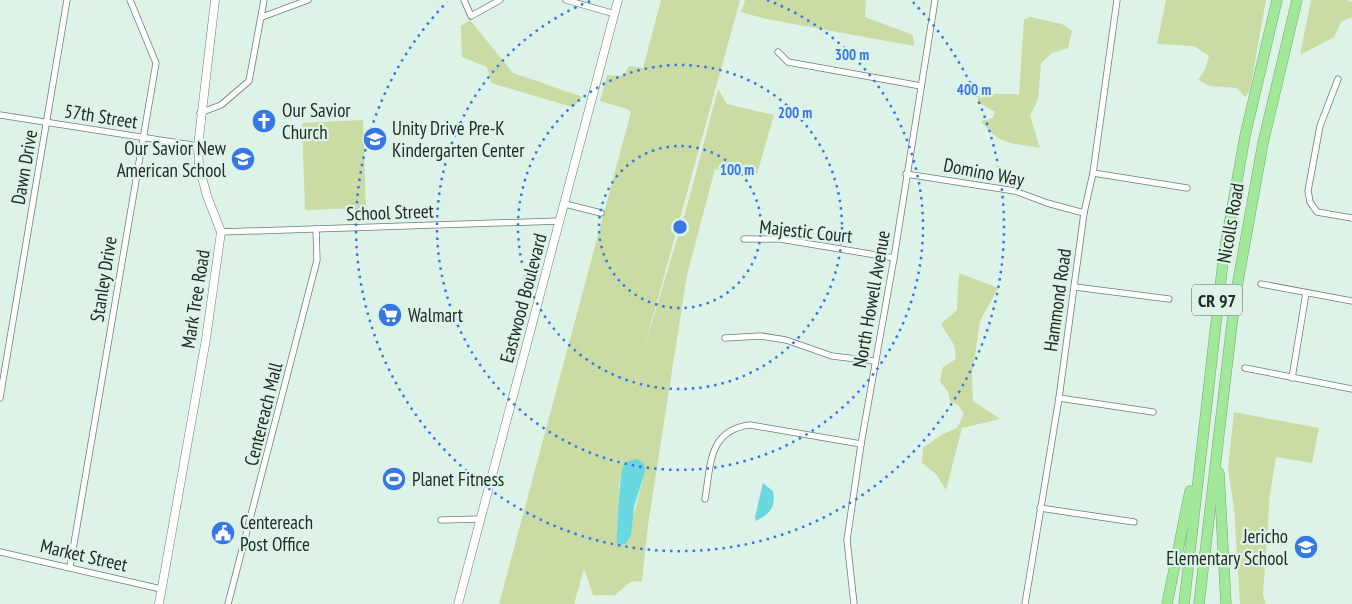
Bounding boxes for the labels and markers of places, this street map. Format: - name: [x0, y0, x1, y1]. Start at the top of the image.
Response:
- place label: Our Savior Church: [282, 98, 351, 144]
- church icon: Our Savior Church: [251, 108, 277, 134]
- place label: Unity Drive Pre-K Kindergarten Center: [392, 116, 525, 162]
- school or university icon: Unity Drive Pre-K Kindergarten Center: [362, 126, 388, 152]
- place label: Our Savior New American School: [117, 136, 227, 182]
- school or university icon: Our Savior New American School: [230, 146, 256, 172]
- centre of rings: [671, 218, 689, 236]
- supermarket icon: Walmart: [377, 302, 403, 328]
- place label: Walmart: [408, 303, 464, 327]
- sports icon: Planet Fitness: [381, 466, 407, 492]
- place label: Planet Fitness: [412, 467, 504, 491]
- place label: Centereach Post Office: [240, 510, 313, 556]
- public building icon: Centereach Post Office: [210, 520, 236, 546]
- place label: Jericho Elementary School: [1166, 524, 1289, 570]
- school or university icon: Jericho Elementary School: [1293, 534, 1319, 560]

